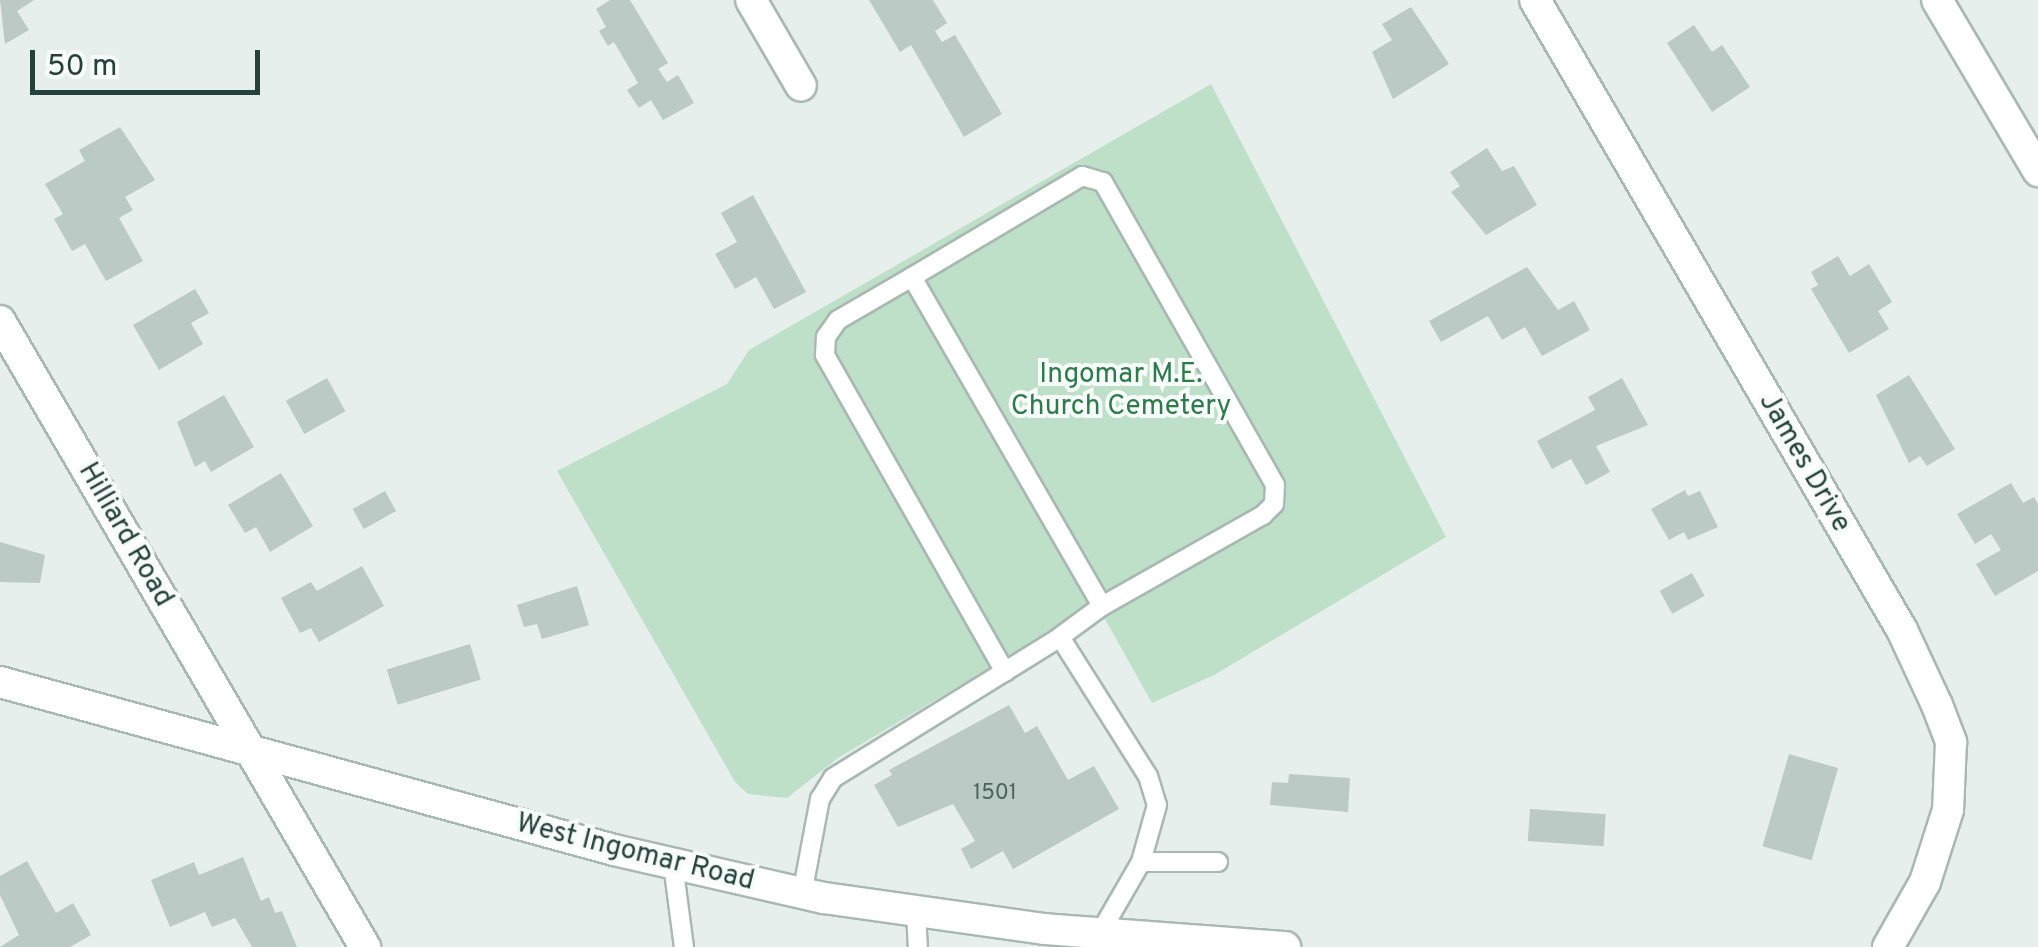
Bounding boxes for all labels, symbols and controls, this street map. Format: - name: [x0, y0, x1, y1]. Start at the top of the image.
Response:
- scale bar: [35, 30, 265, 92]
- text: 50 m: [47, 49, 117, 86]
- park label: Ingomar M.E. Church Cemetery: [1011, 358, 1231, 424]
- street label: James Drive: [1751, 387, 1857, 539]
- street label: Hilliard Road: [70, 457, 180, 613]
- house number: 1501: [973, 781, 1017, 807]
- street label: West Ingomar Road: [512, 807, 758, 899]

